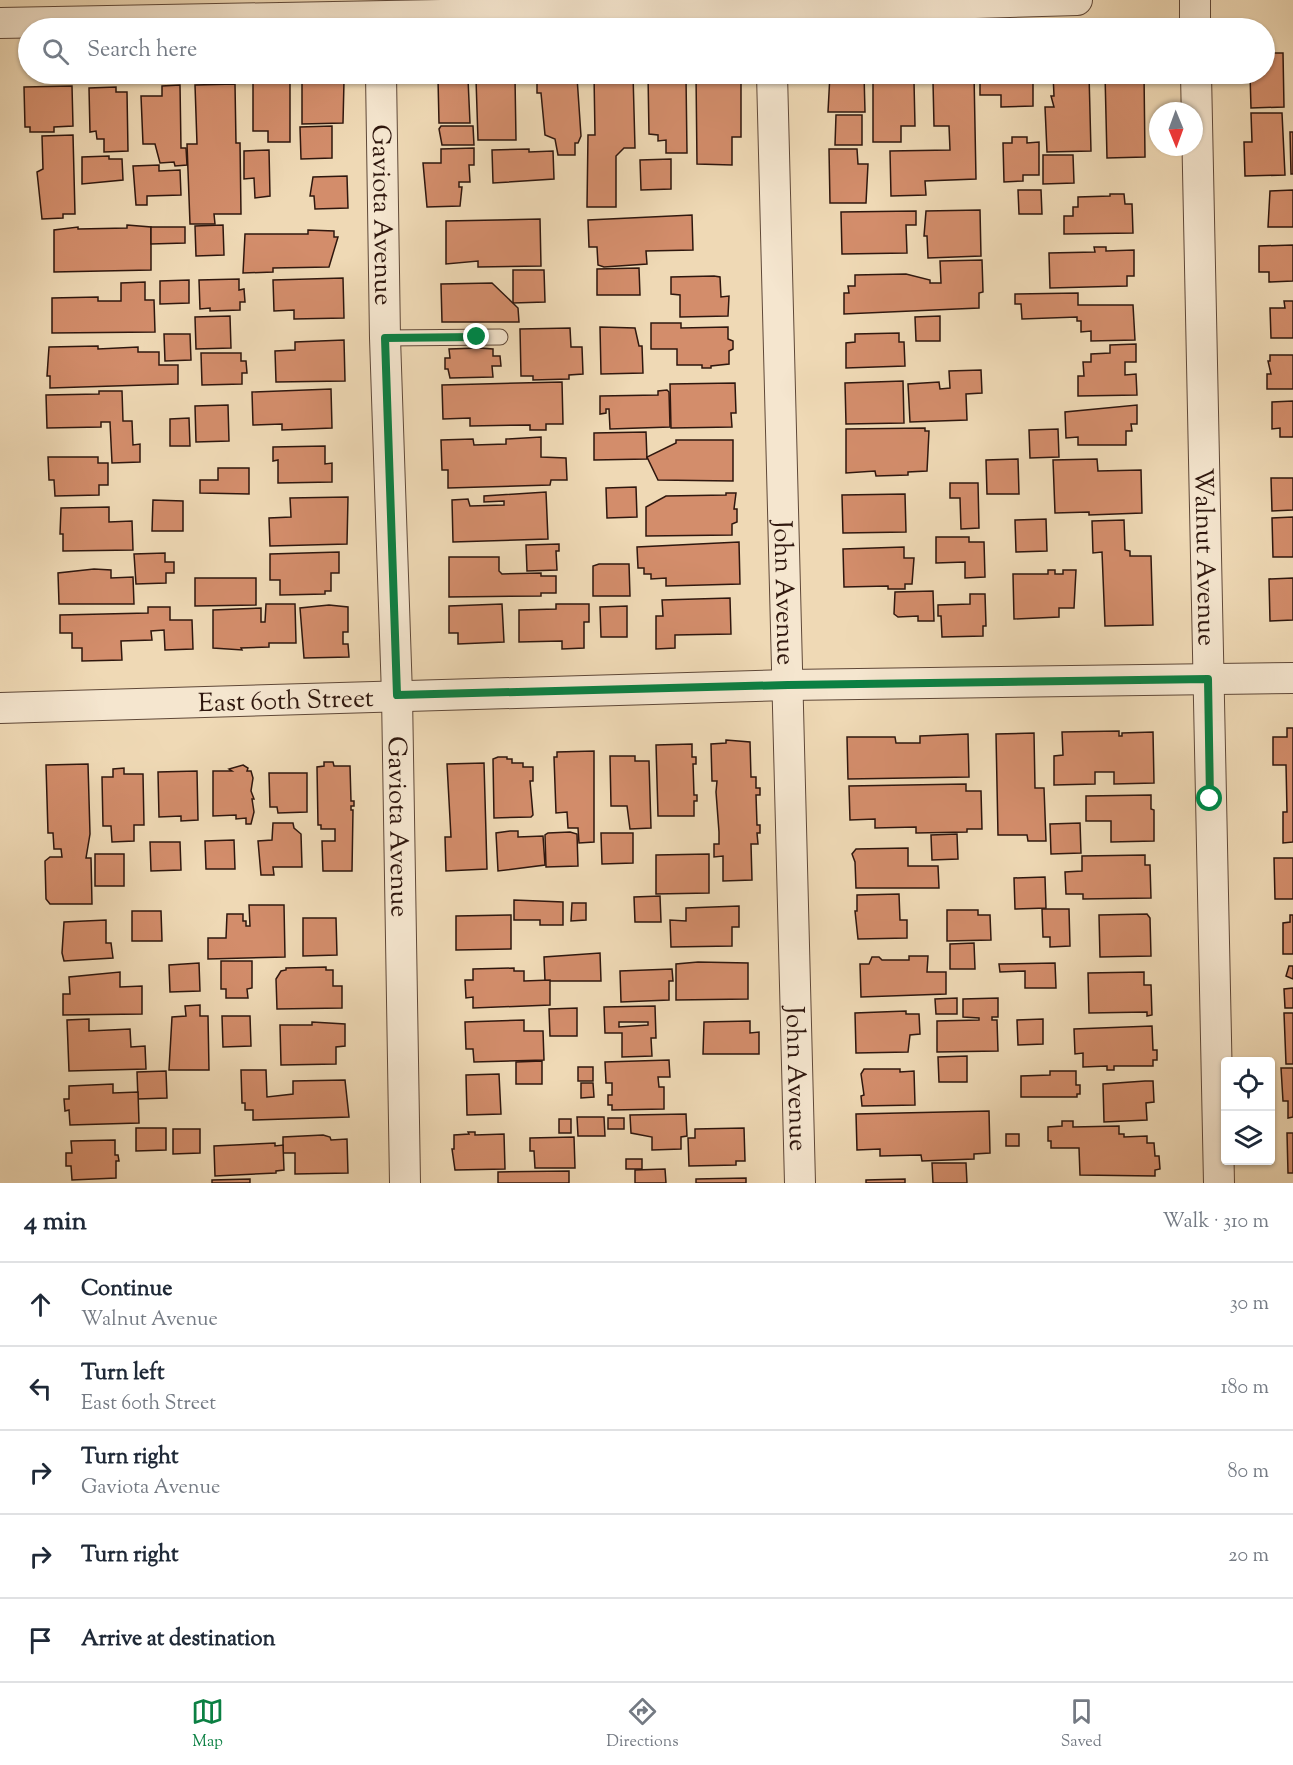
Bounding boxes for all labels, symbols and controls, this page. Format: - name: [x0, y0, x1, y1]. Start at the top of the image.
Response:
- search box: [18, 18, 1275, 84]
- icon: search: [39, 35, 72, 68]
- text: Search here: [87, 35, 197, 67]
- north arrow: [1149, 102, 1203, 156]
- street label: Gaviota Avenue: [361, 124, 401, 306]
- route end: [463, 323, 489, 349]
- street label: Walnut Avenue: [1183, 468, 1224, 646]
- street label: John Avenue: [762, 518, 803, 666]
- street label: East 60th Street: [198, 681, 374, 723]
- street label: Gaviota Avenue: [377, 736, 417, 918]
- route start: [1196, 785, 1222, 811]
- street label: John Avenue: [774, 1004, 815, 1152]
- map controls: [1221, 1057, 1275, 1165]
- button: locate: [1221, 1057, 1275, 1111]
- button: layers: [1221, 1111, 1275, 1165]
- text: 4 min: [24, 1204, 87, 1241]
- text: Walk · 310 m: [1162, 1208, 1269, 1237]
- text: Continue: [81, 1274, 172, 1306]
- icon: ahead: [24, 1288, 57, 1321]
- text: 30 m: [1230, 1290, 1269, 1319]
- text: Walnut Avenue: [81, 1306, 218, 1335]
- text: Turn left: [81, 1358, 164, 1390]
- icon: left: [24, 1372, 57, 1405]
- text: 180 m: [1221, 1374, 1269, 1403]
- text: East 60th Street: [81, 1390, 216, 1419]
- text: Turn right: [81, 1442, 178, 1474]
- icon: right: [24, 1456, 57, 1489]
- text: 80 m: [1228, 1458, 1269, 1487]
- text: Gaviota Avenue: [81, 1474, 220, 1503]
- icon: right: [24, 1540, 57, 1573]
- text: Turn right: [81, 1540, 178, 1572]
- text: 20 m: [1228, 1542, 1269, 1571]
- icon: arrive: [24, 1624, 57, 1657]
- text: Arrive at destination: [81, 1624, 276, 1656]
- tab: Map: [191, 1695, 224, 1754]
- tab: Directions: [606, 1695, 679, 1754]
- tab: Saved: [1061, 1695, 1102, 1754]

